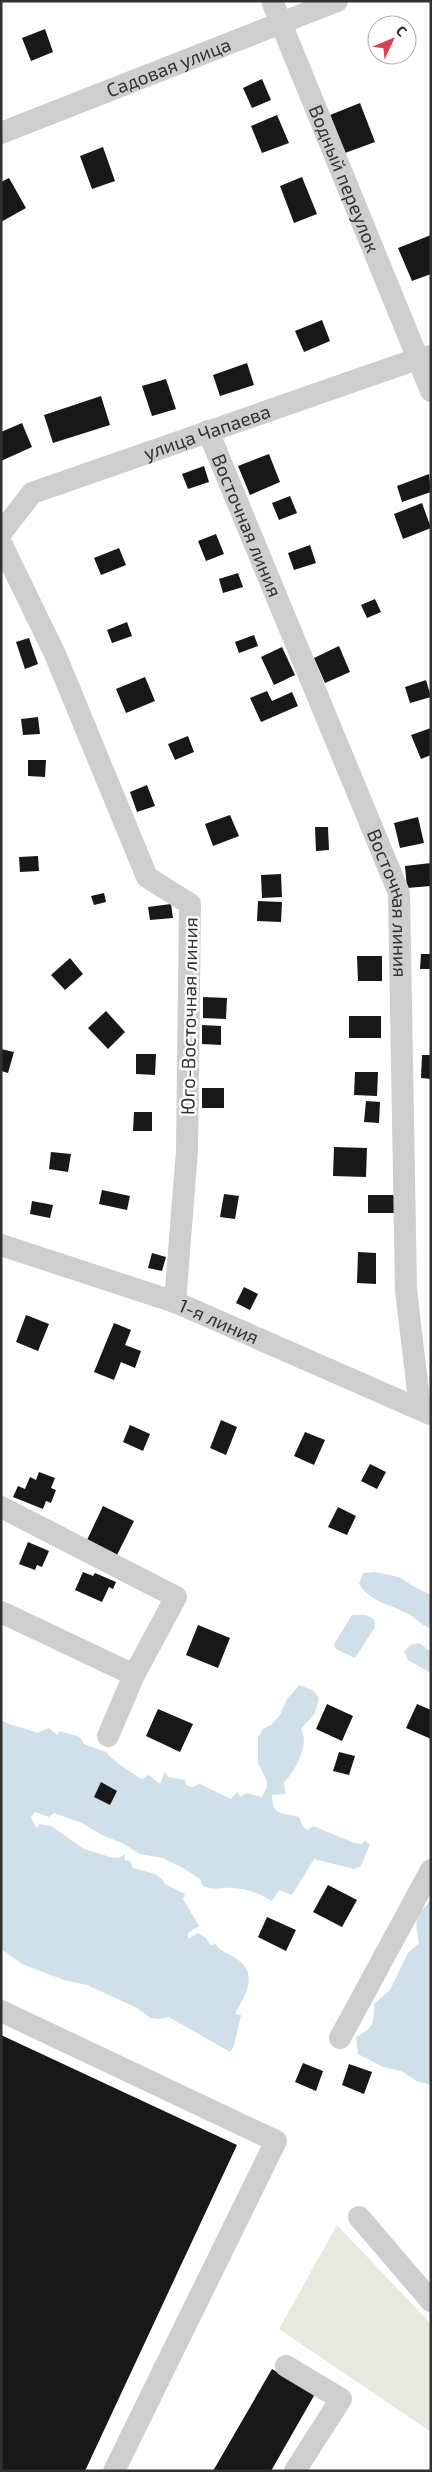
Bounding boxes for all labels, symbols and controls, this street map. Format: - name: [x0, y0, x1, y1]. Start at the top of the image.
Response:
- north arrow: [367, 15, 417, 65]
- text: С: [393, 22, 411, 39]
- street label: Садовая улица: [103, 32, 234, 102]
- street label: Водный переулок: [305, 101, 385, 256]
- street label: улица Чапаева: [141, 399, 273, 465]
- street label: Восточная линия: [208, 450, 287, 600]
- street label: Восточная линия: [363, 825, 412, 978]
- street label: Юго-Восточная линия: [175, 917, 202, 1115]
- street label: 1-я линия: [175, 1293, 263, 1348]

